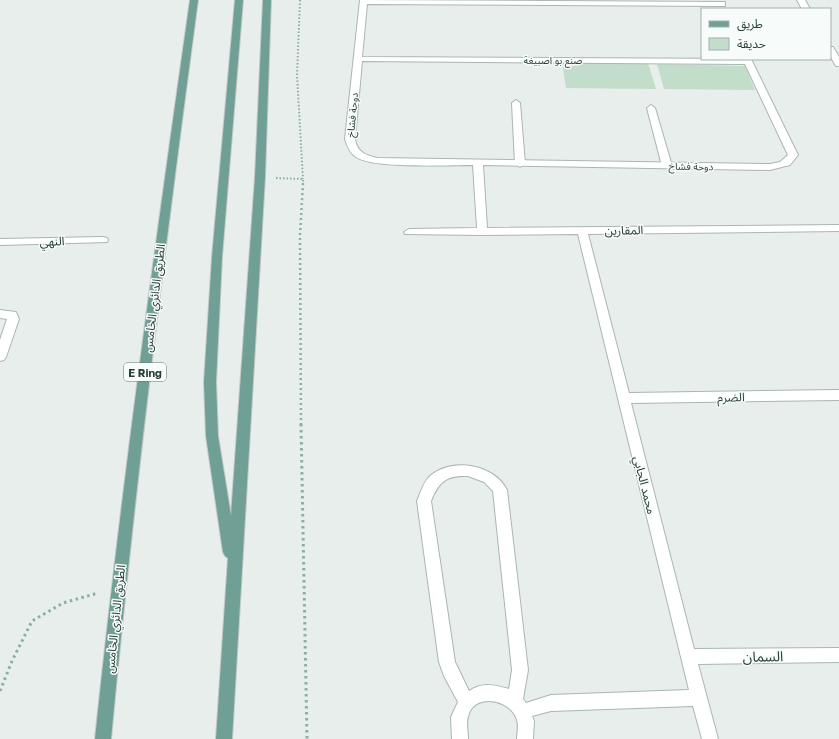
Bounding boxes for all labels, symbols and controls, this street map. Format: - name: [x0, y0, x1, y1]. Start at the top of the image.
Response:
- legend: [701, 8, 831, 60]
- text: طريق: [737, 16, 763, 32]
- text: حديقة: [737, 36, 766, 51]
- street label: صنع بو اصبيغة: [524, 54, 582, 68]
- street label: دوحة فشاخ: [344, 92, 362, 138]
- street label: دوحة فشاخ: [668, 160, 714, 174]
- street label: المقارين: [604, 222, 644, 238]
- street label: النهي: [39, 233, 65, 252]
- street label: الطريق الدائري الخامس: [140, 243, 171, 353]
- road number: E Ring: [124, 363, 166, 381]
- street label: الضرم: [717, 389, 745, 407]
- street label: محمد الجابي: [628, 454, 659, 516]
- street label: الطريق الدائري الخامس: [102, 564, 131, 674]
- street label: السمان: [743, 647, 783, 666]

